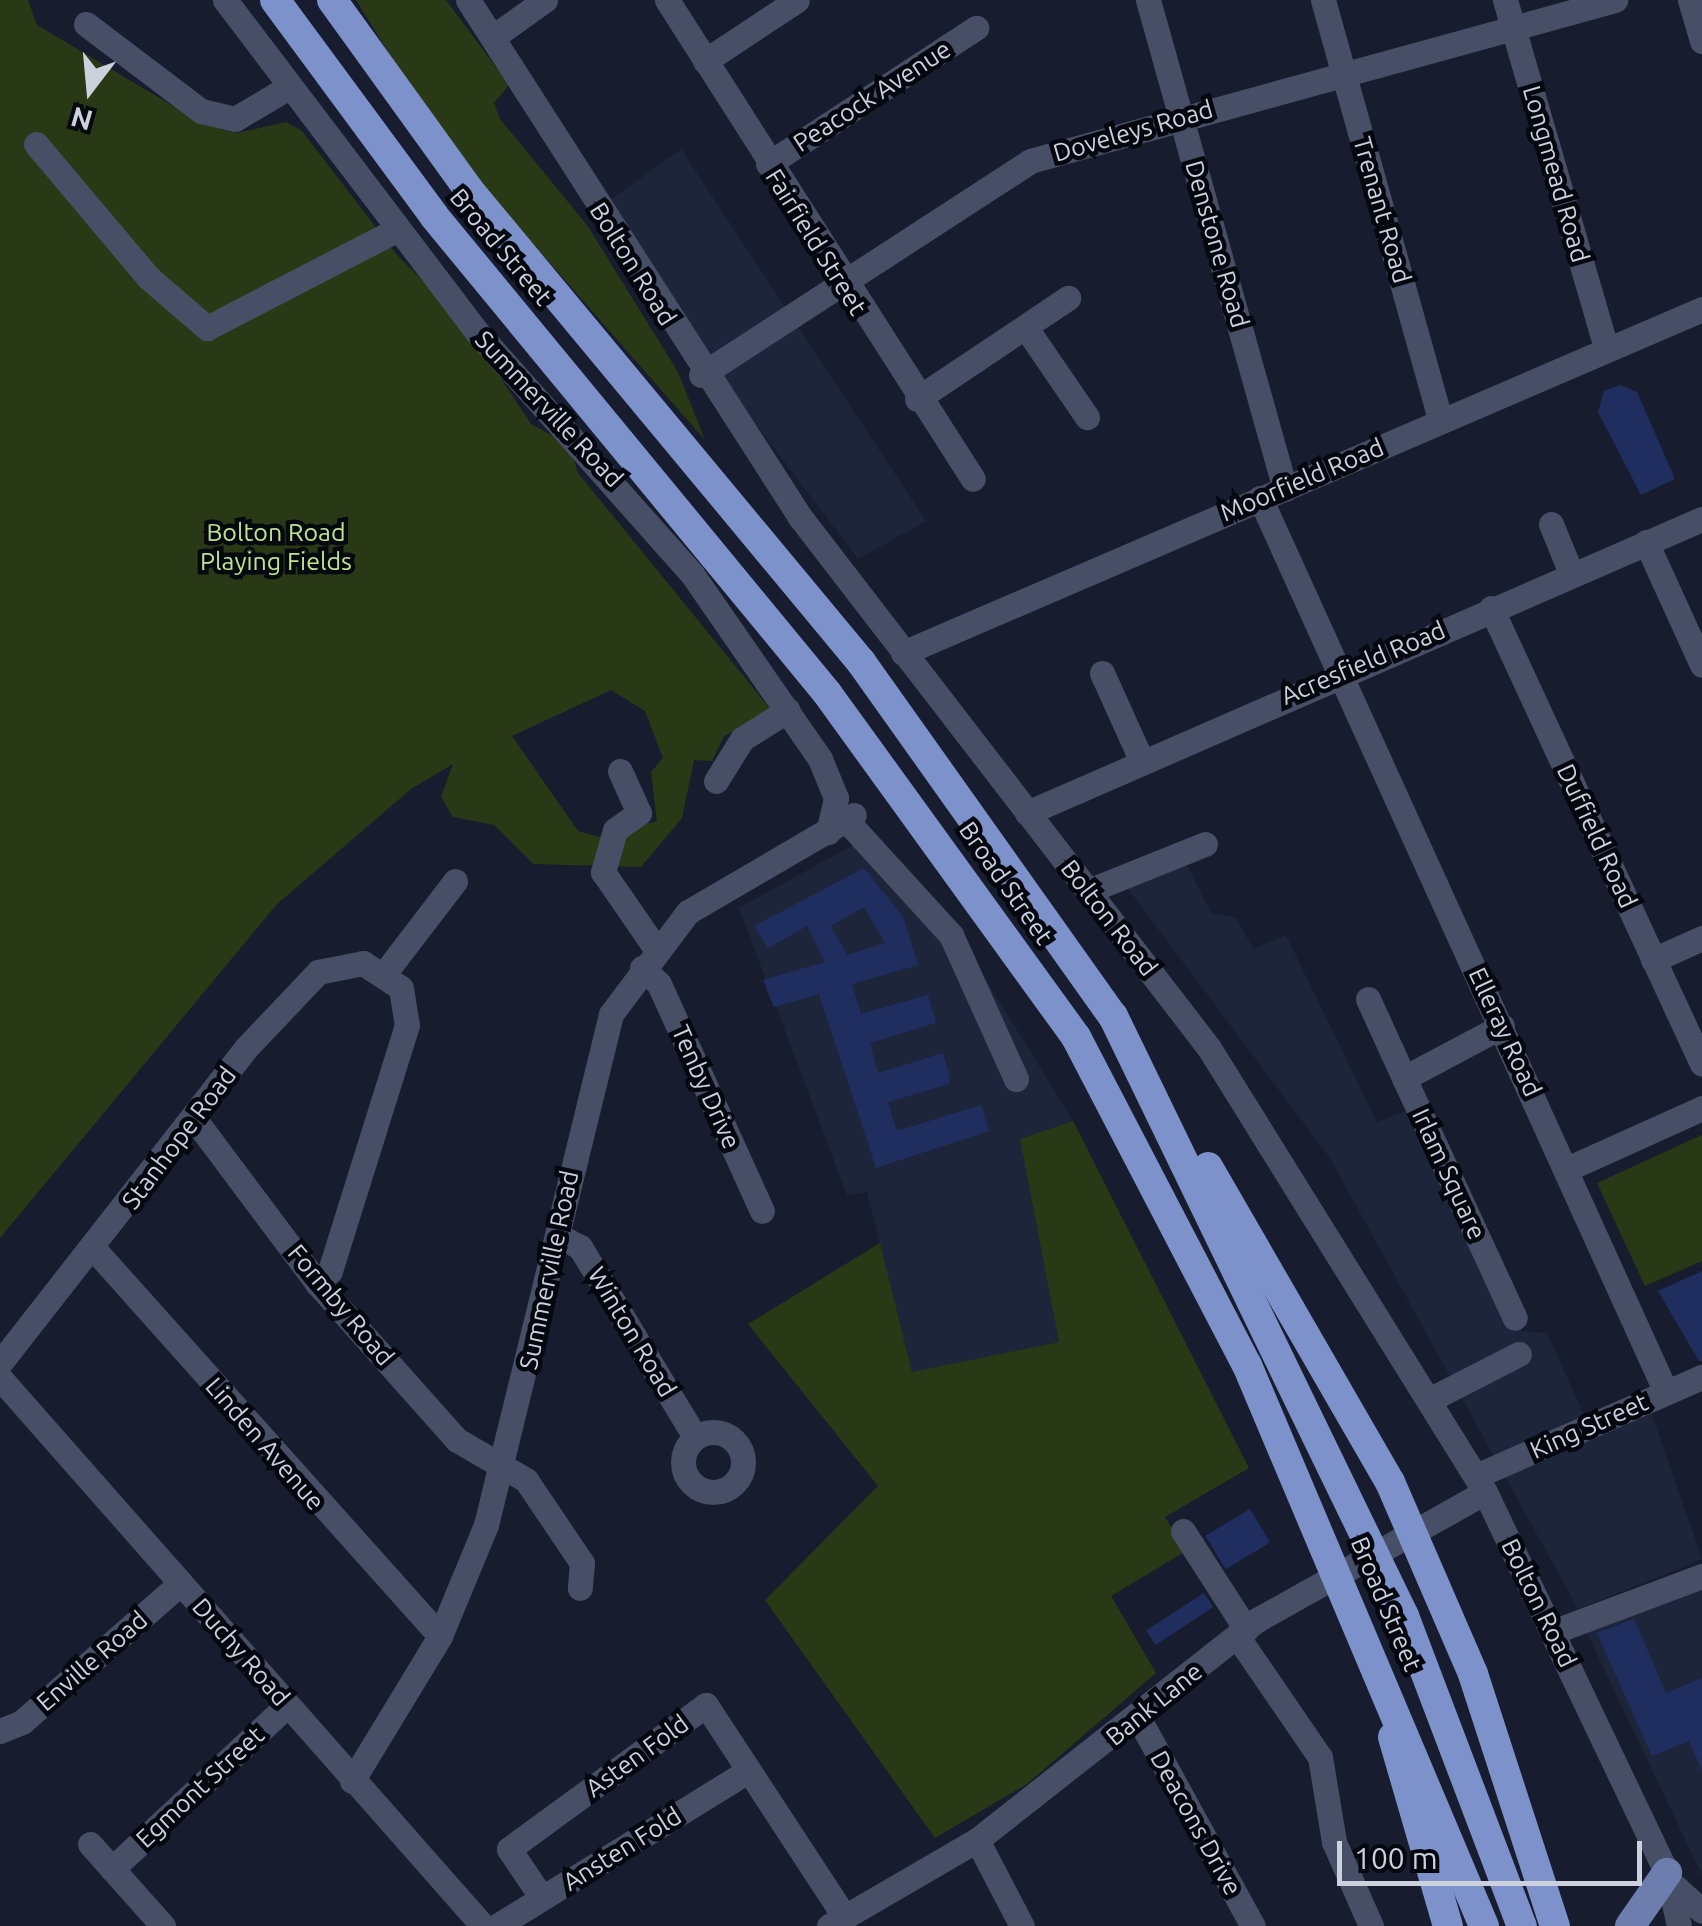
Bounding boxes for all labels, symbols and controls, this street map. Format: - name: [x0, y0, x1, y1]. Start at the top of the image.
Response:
- street label: Peacock Avenue: [788, 34, 956, 158]
- north arrow: [40, 40, 140, 140]
- street label: Longmead Road: [1516, 82, 1596, 266]
- street label: Doveleys Road: [1050, 94, 1216, 168]
- text: N: [67, 102, 96, 137]
- street label: Trenant Road: [1347, 133, 1417, 287]
- street label: Denstone Road: [1179, 157, 1255, 331]
- street label: Fairfield Street: [759, 163, 873, 321]
- street label: Broad Street: [444, 183, 558, 311]
- street label: Bolton Road: [583, 197, 683, 331]
- street label: Summerville Road: [469, 325, 629, 493]
- street label: Moorfield Road: [1216, 432, 1388, 528]
- park label: Bolton Road Playing Fields: [200, 518, 352, 577]
- street label: Acresfield Road: [1276, 615, 1450, 711]
- street label: Duffield Road: [1551, 759, 1643, 913]
- street label: Broad Street: [953, 816, 1059, 950]
- street label: Bolton Road: [1054, 854, 1164, 982]
- street label: Elleray Road: [1462, 963, 1548, 1101]
- street label: Tenby Drive: [665, 1021, 747, 1153]
- street label: Stanhope Road: [116, 1061, 242, 1215]
- street label: Irlam Square: [1406, 1104, 1492, 1244]
- street label: Summerville Road: [513, 1168, 585, 1372]
- street label: Formby Road: [282, 1238, 400, 1372]
- street label: Winton Road: [582, 1262, 682, 1402]
- street label: Linden Avenue: [199, 1372, 331, 1516]
- street label: King Street: [1525, 1387, 1653, 1465]
- street label: Broad Street: [1344, 1532, 1428, 1676]
- street label: Bolton Road: [1495, 1534, 1583, 1672]
- street label: Duchy Road: [186, 1592, 296, 1712]
- street label: Enville Road: [31, 1605, 153, 1717]
- street label: Bank Lane: [1100, 1656, 1208, 1752]
- street label: Asten Fold: [580, 1709, 694, 1803]
- street label: Egmont Street: [130, 1720, 270, 1854]
- street label: Deacons Drive: [1144, 1746, 1248, 1900]
- street label: Ansten Fold: [557, 1801, 687, 1897]
- scale bar: [1342, 1821, 1647, 1883]
- text: 100 m: [1354, 1841, 1438, 1875]

